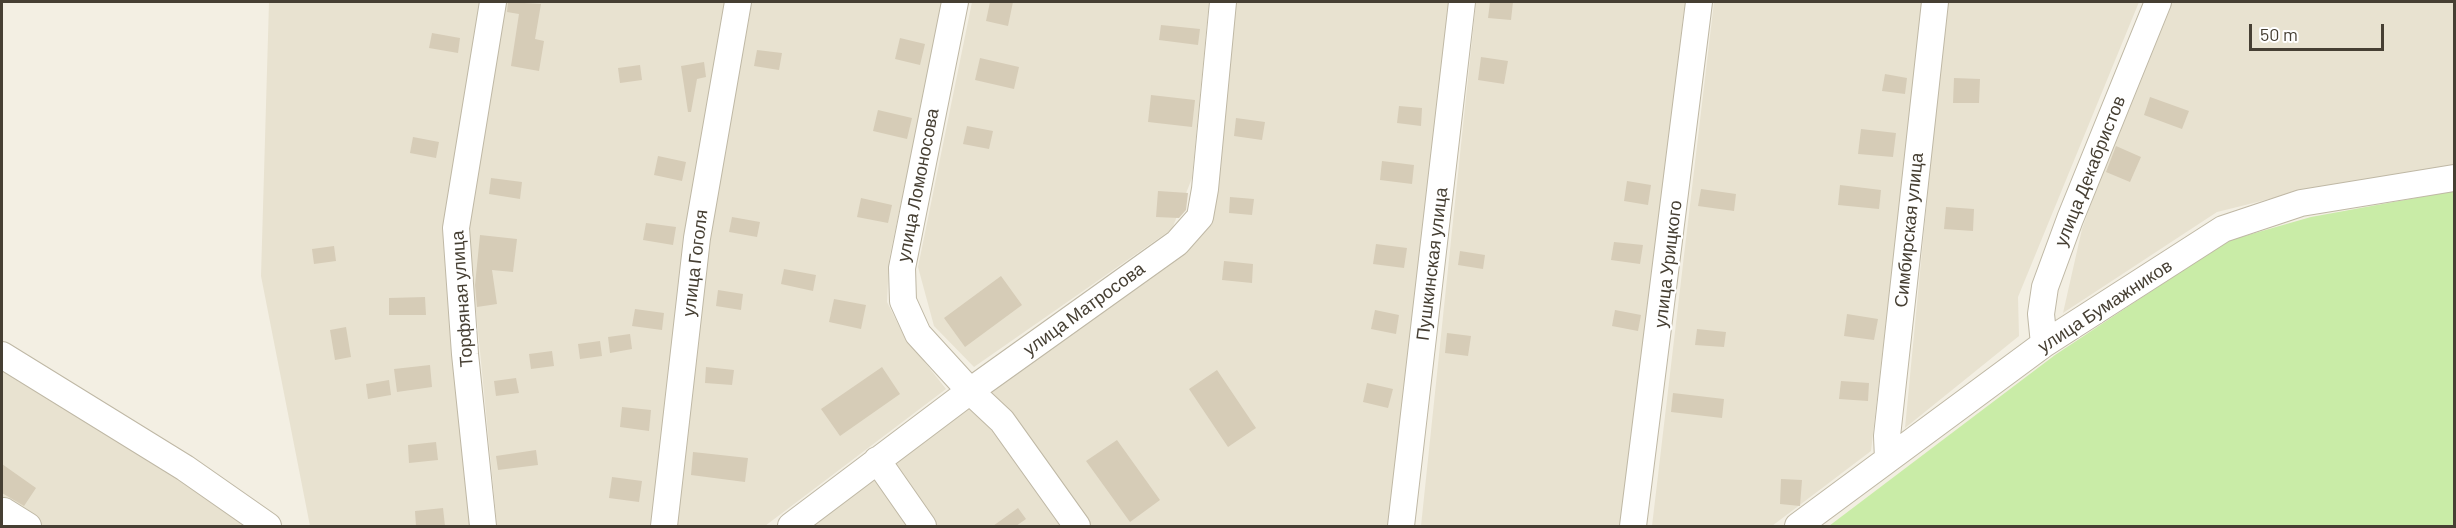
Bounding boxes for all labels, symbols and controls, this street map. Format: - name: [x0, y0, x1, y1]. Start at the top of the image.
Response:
- scale bar: [2252, 12, 2387, 50]
- text: 50 m: [2260, 23, 2298, 45]
- street label: улица Декабристов: [2050, 93, 2130, 249]
- street label: улица Ломоносова: [893, 106, 943, 264]
- street label: Симбирская улица: [1890, 151, 1928, 309]
- street label: Пушкинская улица: [1412, 186, 1452, 342]
- street label: улица Урицкого: [1649, 199, 1687, 329]
- street label: улица Гоголя: [678, 208, 712, 318]
- street label: Торфяная улица: [446, 230, 478, 368]
- street label: улица Бумажников: [2034, 255, 2176, 357]
- street label: улица Матросова: [1019, 258, 1149, 360]

